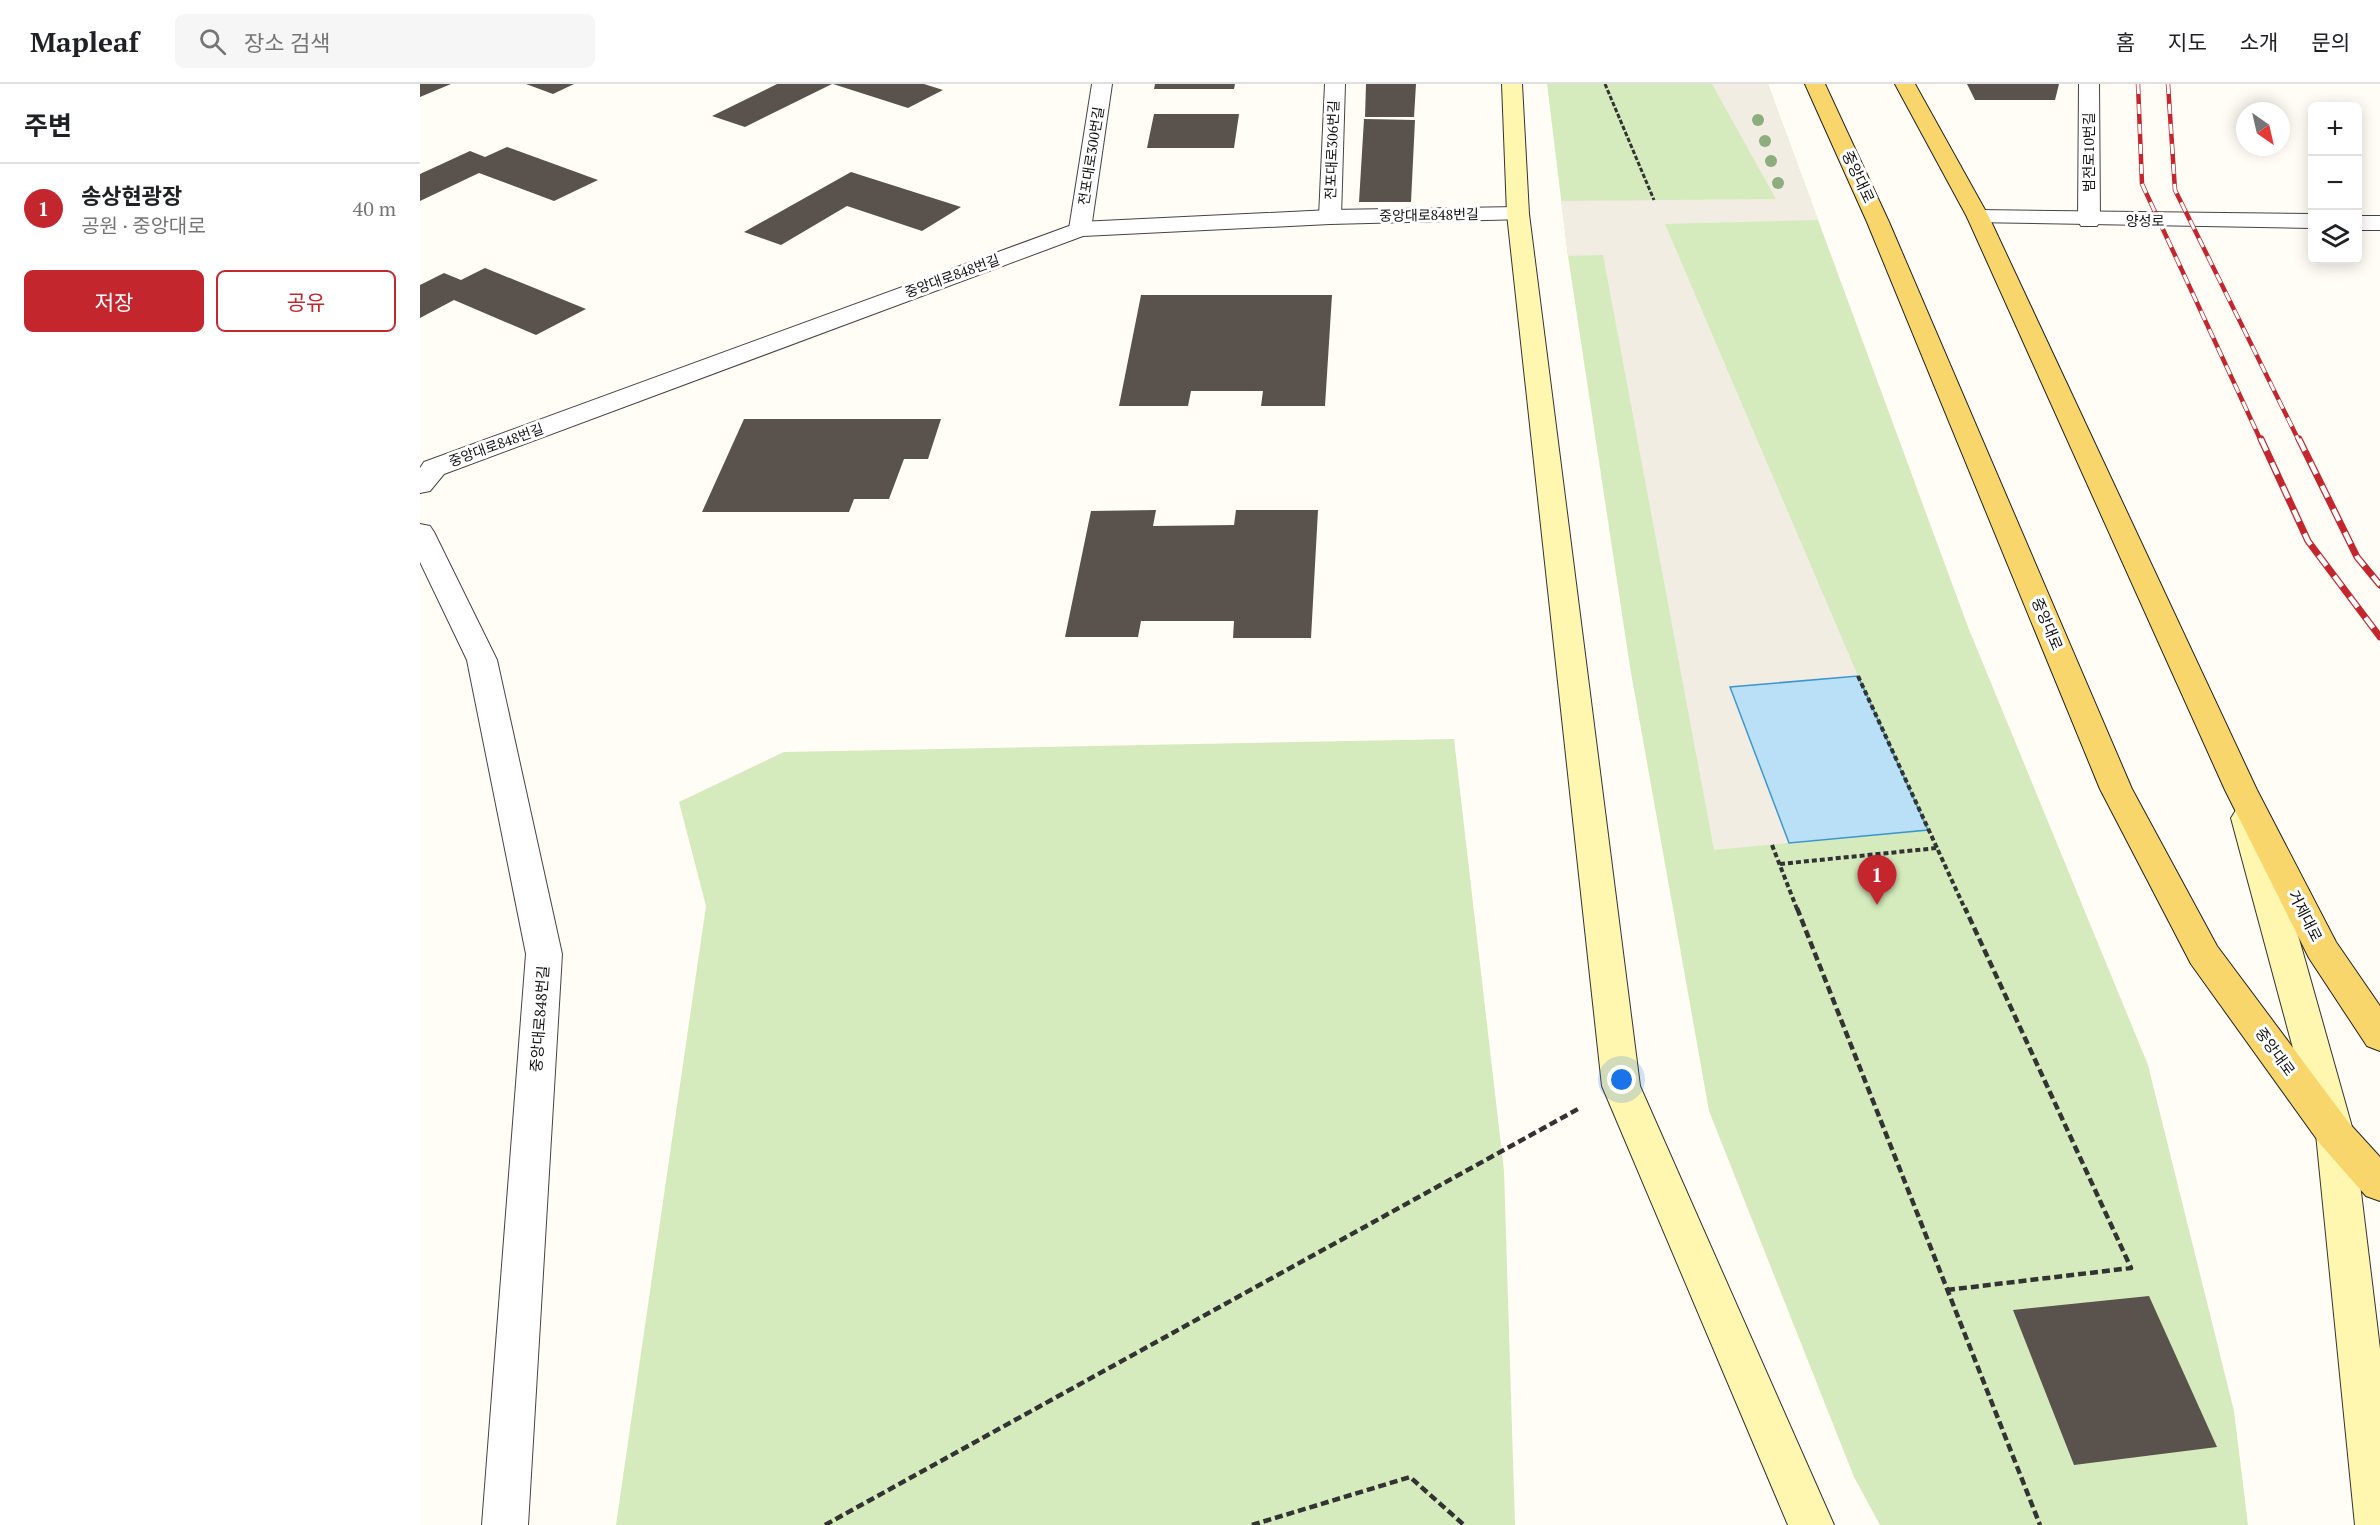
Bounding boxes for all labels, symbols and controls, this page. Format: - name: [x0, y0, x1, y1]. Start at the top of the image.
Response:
- search box: [175, 14, 595, 68]
- text: Mapleaf: [30, 23, 139, 60]
- icon: search: [196, 25, 229, 58]
- text: 장소 검색: [244, 28, 330, 57]
- text: 홈: [2116, 28, 2135, 56]
- text: 지도: [2168, 28, 2207, 56]
- text: 소개: [2240, 28, 2278, 56]
- text: 문의: [2311, 28, 2350, 56]
- street label: 전포대로306번길: [1320, 100, 1343, 200]
- north arrow: [2236, 102, 2290, 156]
- map controls: [2308, 102, 2362, 264]
- button: +: [2308, 102, 2362, 156]
- street label: 전포대로300번길: [1073, 105, 1108, 207]
- text: 주변: [24, 108, 72, 142]
- street label: 범전로10번길: [2079, 112, 2098, 192]
- street label: 중앙대로: [1838, 147, 1880, 206]
- button: −: [2308, 156, 2362, 210]
- text: 송상현광장: [81, 181, 182, 210]
- text: 1: [38, 195, 49, 222]
- text: 40 m: [353, 195, 396, 222]
- street label: 중앙대로848번길: [1379, 204, 1479, 225]
- button: layers: [2308, 210, 2362, 264]
- street label: 양성로: [2126, 211, 2164, 230]
- text: 공원 · 중앙대로: [81, 212, 206, 239]
- street label: 중앙대로848번길: [902, 250, 1002, 302]
- button: 저장: [24, 270, 204, 332]
- button: 공유: [216, 270, 396, 332]
- street label: 중앙대로848번길: [446, 419, 546, 471]
- street label: 중앙대로: [2028, 594, 2068, 653]
- pin: 1: [1858, 856, 1896, 905]
- street label: 거제대로: [2284, 886, 2327, 945]
- street label: 중앙대로848번길: [525, 965, 553, 1073]
- street label: 중앙대로: [2251, 1023, 2300, 1080]
- your location: [1607, 1065, 1636, 1094]

